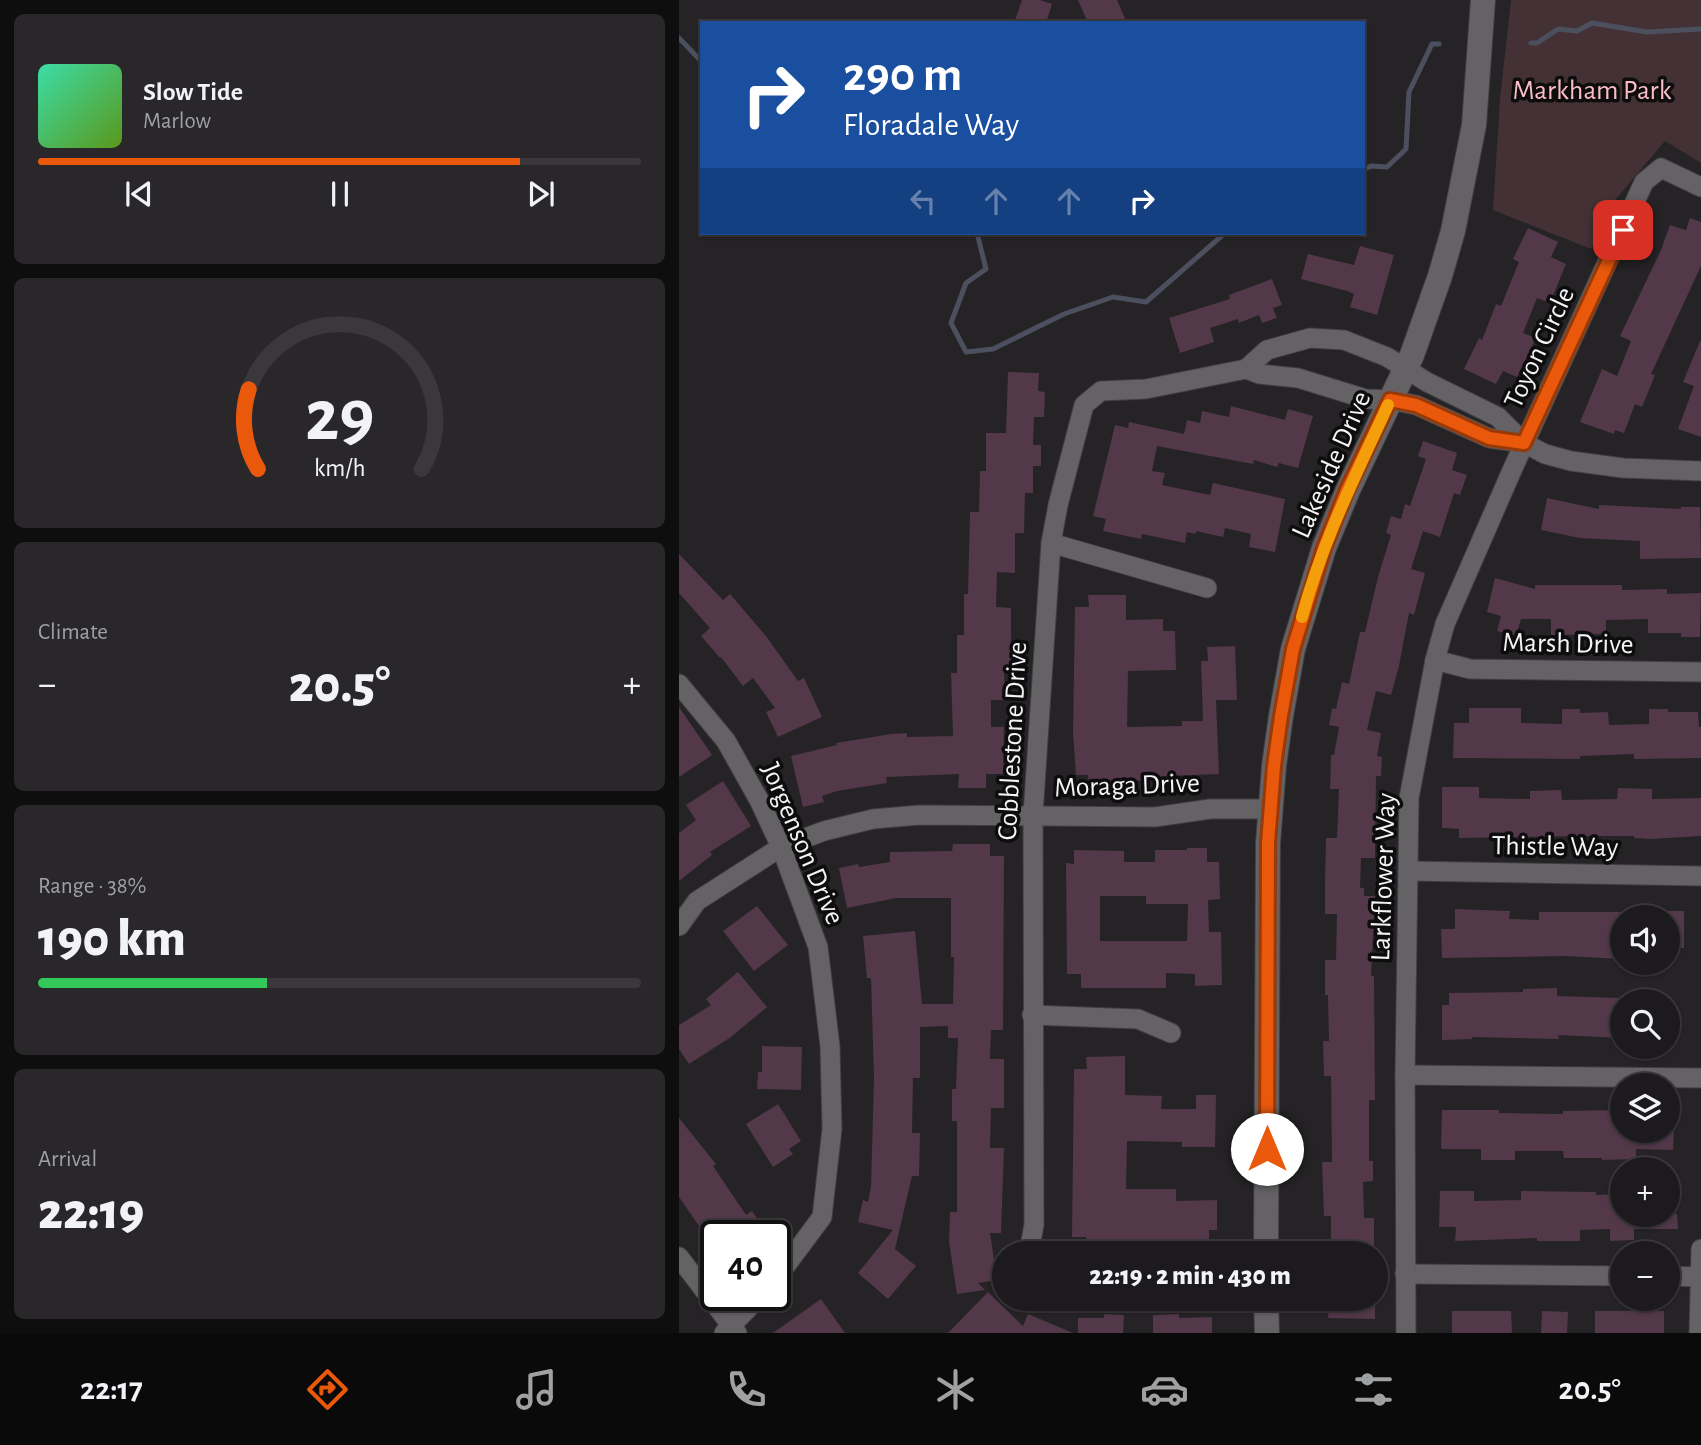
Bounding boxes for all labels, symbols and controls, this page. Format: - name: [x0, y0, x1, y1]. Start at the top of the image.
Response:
- icon: right: [728, 49, 819, 140]
- text: 290 m: [843, 51, 962, 100]
- park label: Markham Park: [1513, 77, 1672, 105]
- text: Slow Tide: [143, 79, 243, 105]
- text: Floradale Way: [843, 109, 1019, 141]
- text: Marlow: [143, 110, 211, 133]
- icon: previous: [120, 175, 158, 213]
- icon: pause: [321, 175, 359, 213]
- icon: next: [522, 175, 560, 213]
- icon: left: [904, 182, 942, 220]
- icon: ahead: [977, 182, 1015, 220]
- icon: ahead: [1050, 182, 1088, 220]
- icon: right: [1123, 182, 1161, 220]
- pin: [1593, 200, 1653, 260]
- icon: arrive: [1604, 211, 1642, 249]
- street label: Toyon Circle: [1500, 283, 1580, 413]
- text: 29: [305, 381, 374, 454]
- street label: Lakeside Drive: [1287, 387, 1377, 542]
- text: km/h: [314, 455, 365, 480]
- text: Climate: [38, 621, 108, 644]
- street label: Marsh Drive: [1502, 629, 1634, 659]
- street label: Cobblestone Drive: [994, 641, 1032, 841]
- text: 20.5°: [289, 659, 390, 711]
- text: −: [38, 666, 56, 704]
- text: +: [623, 666, 641, 704]
- street label: Jorgenson Drive: [756, 759, 849, 929]
- street label: Moraga Drive: [1054, 769, 1200, 803]
- street label: Larkflower Way: [1367, 792, 1401, 962]
- street label: Thistle Way: [1491, 832, 1619, 862]
- text: Range · 38%: [38, 875, 147, 898]
- map controls: [1610, 905, 1680, 1311]
- button: sound: [1610, 905, 1680, 975]
- text: 190 km: [38, 913, 186, 965]
- button: search: [1610, 989, 1680, 1059]
- button: layers: [1610, 1073, 1680, 1143]
- position arrow: [1230, 1112, 1304, 1186]
- text: Arrival: [38, 1148, 97, 1171]
- button: +: [1610, 1157, 1680, 1227]
- text: 22:19: [38, 1186, 144, 1238]
- speed limit sign: 40: [700, 1220, 791, 1311]
- button: −: [1610, 1241, 1680, 1311]
- text: 22:19 · 2 min · 430 m: [1089, 1263, 1291, 1289]
- icon: directions: [303, 1365, 352, 1414]
- icon: music: [512, 1365, 561, 1414]
- icon: phone: [722, 1365, 771, 1414]
- icon: climate: [931, 1365, 980, 1414]
- icon: car: [1140, 1365, 1189, 1414]
- icon: filters: [1349, 1365, 1398, 1414]
- text: 22:17: [80, 1373, 143, 1405]
- text: 20.5°: [1559, 1373, 1621, 1405]

